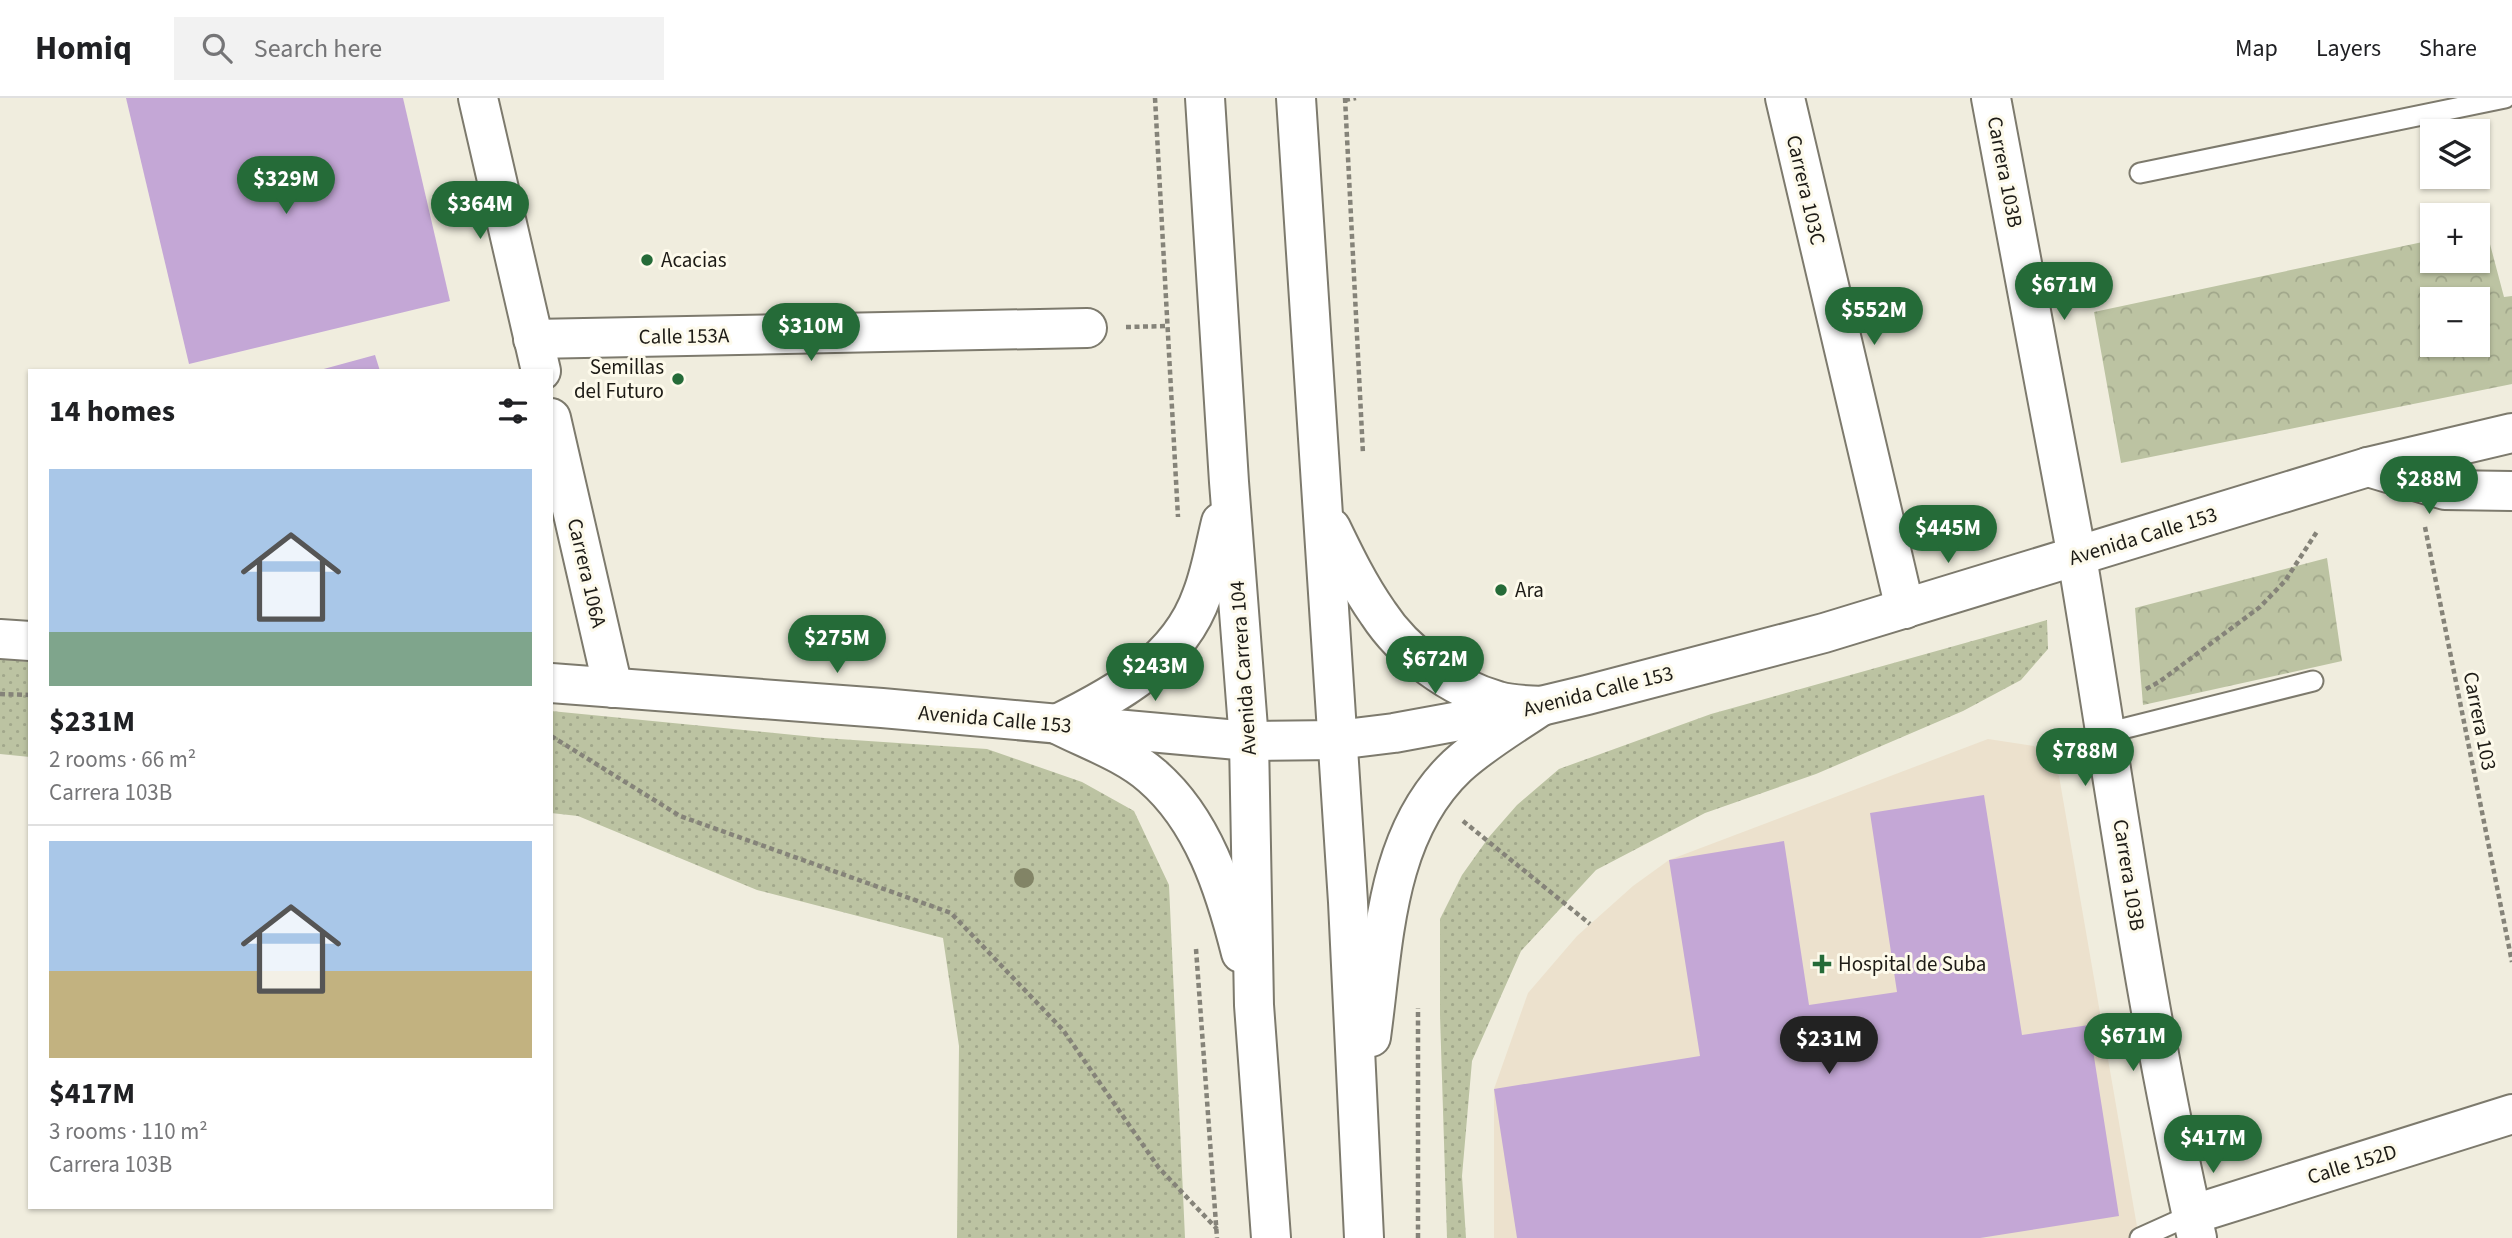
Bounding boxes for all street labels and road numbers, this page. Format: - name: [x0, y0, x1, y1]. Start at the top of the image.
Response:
- street label: Carrera 103B: [1980, 114, 2030, 230]
- street label: Carrera 103C: [1779, 132, 1833, 248]
- street label: Calle 153A: [638, 320, 730, 352]
- street label: Avenida Calle 153: [2065, 499, 2221, 573]
- street label: Carrera 106A: [560, 515, 614, 631]
- street label: Avenida Carrera 104: [1222, 580, 1264, 756]
- street label: Avenida Calle 153: [1520, 658, 1676, 724]
- street label: Carrera 103: [2456, 669, 2504, 773]
- street label: Avenida Calle 153: [917, 697, 1073, 741]
- street label: Carrera 103B: [2105, 817, 2153, 933]
- street label: Calle 152D: [2304, 1136, 2400, 1192]

